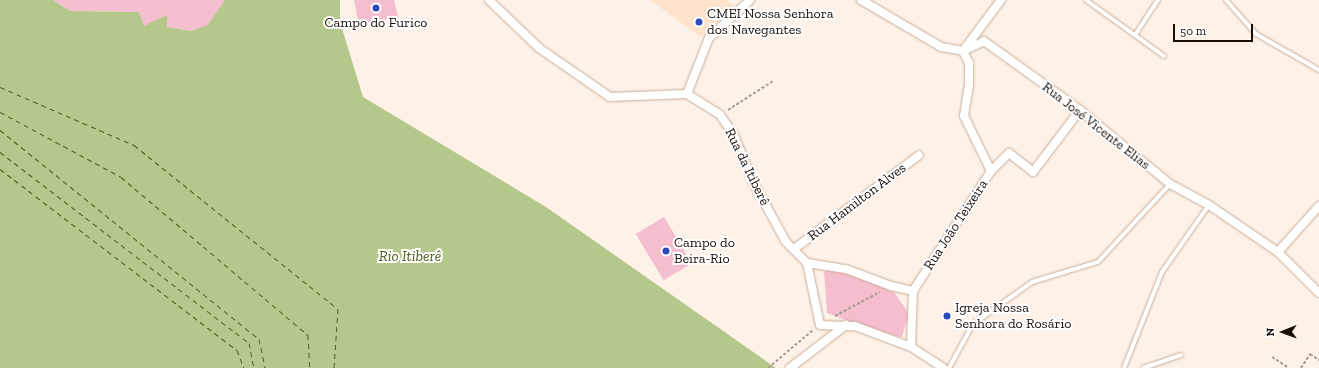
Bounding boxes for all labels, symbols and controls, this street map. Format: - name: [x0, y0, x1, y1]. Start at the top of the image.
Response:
- marker: Campo do Furico: [371, 3, 381, 13]
- place label: CMEI Nossa Senhora dos Navegantes: [707, 6, 833, 38]
- place label: Campo do Furico: [324, 15, 428, 31]
- scale bar: [1175, 16, 1255, 42]
- marker: CMEI Nossa Senhora dos Navegantes: [694, 17, 704, 27]
- text: 50 m: [1180, 24, 1206, 38]
- street label: Rua José Vicente Elias: [1038, 78, 1154, 174]
- street label: Rua da Itiberê: [721, 126, 773, 208]
- street label: Rua Hamilton Alves: [804, 159, 910, 245]
- street label: Rua João Teixeira: [920, 176, 992, 274]
- place label: Campo do Beira-Rio: [674, 235, 735, 268]
- marker: Campo do Beira-Rio: [661, 246, 671, 256]
- water label: Rio Itiberê: [379, 248, 441, 266]
- place label: Igreja Nossa Senhora do Rosário: [955, 300, 1071, 332]
- marker: Igreja Nossa Senhora do Rosário: [942, 311, 952, 321]
- north arrow: [1263, 312, 1303, 352]
- text: N: [1264, 328, 1277, 337]

